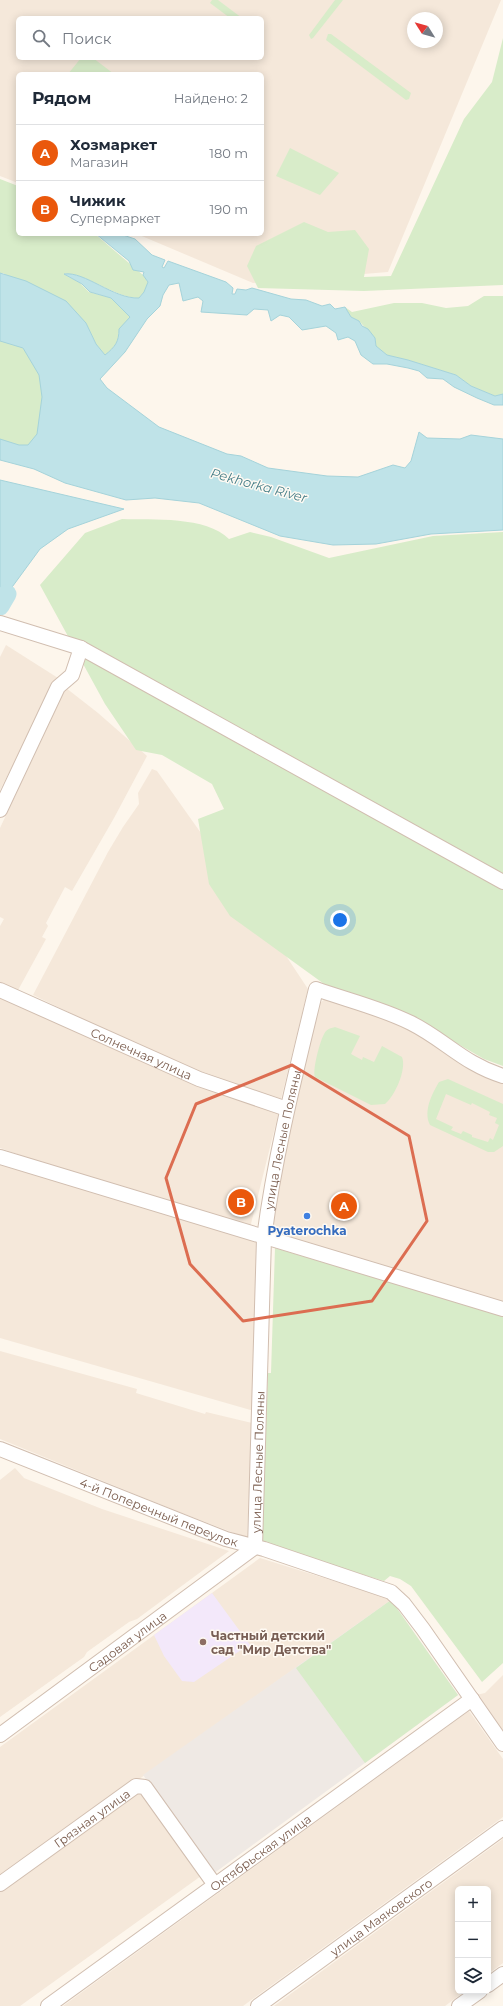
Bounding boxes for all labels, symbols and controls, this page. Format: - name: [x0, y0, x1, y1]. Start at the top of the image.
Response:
- north arrow: [407, 12, 443, 48]
- search box: [16, 16, 264, 60]
- icon: search: [30, 27, 52, 49]
- text: Поиск: [62, 29, 111, 48]
- text: Рядом: [32, 88, 91, 108]
- text: Найдено: 2: [174, 90, 248, 106]
- text: Хозмаркет: [70, 135, 157, 154]
- text: A: [40, 145, 50, 161]
- text: 180 m: [209, 145, 248, 161]
- text: Магазин: [70, 154, 129, 170]
- text: Чижик: [70, 191, 126, 210]
- text: B: [40, 201, 50, 217]
- text: 190 m: [210, 201, 248, 217]
- text: Супермаркет: [70, 210, 160, 226]
- water label: Pekhorka River: [209, 464, 310, 506]
- your location: [330, 910, 350, 930]
- street label: Солнечная улица: [89, 1024, 194, 1082]
- street label: улица Лесные Поляны: [261, 1068, 304, 1212]
- pin: B: [228, 1187, 254, 1217]
- pin: A: [331, 1191, 357, 1221]
- marker: Pyaterochka: [302, 1211, 312, 1221]
- place label: Pyaterochka: [267, 1223, 347, 1238]
- street label: улица Лесные Поляны: [248, 1391, 267, 1534]
- street label: 4-й Поперечный переулок: [78, 1474, 240, 1549]
- street label: Садовая улица: [85, 1608, 169, 1675]
- place label: Частный детский сад "Мир Детства": [211, 1628, 331, 1657]
- marker: Частный детский сад "Мир Детства": [198, 1637, 208, 1647]
- street label: Грязная улица: [51, 1785, 133, 1850]
- street label: Октябрьская улица: [207, 1811, 314, 1894]
- street label: улица Маяковского: [326, 1874, 435, 1959]
- map controls: [455, 1886, 491, 1994]
- button: +: [455, 1886, 491, 1922]
- button: −: [455, 1922, 491, 1958]
- button: layers: [455, 1958, 491, 1994]

